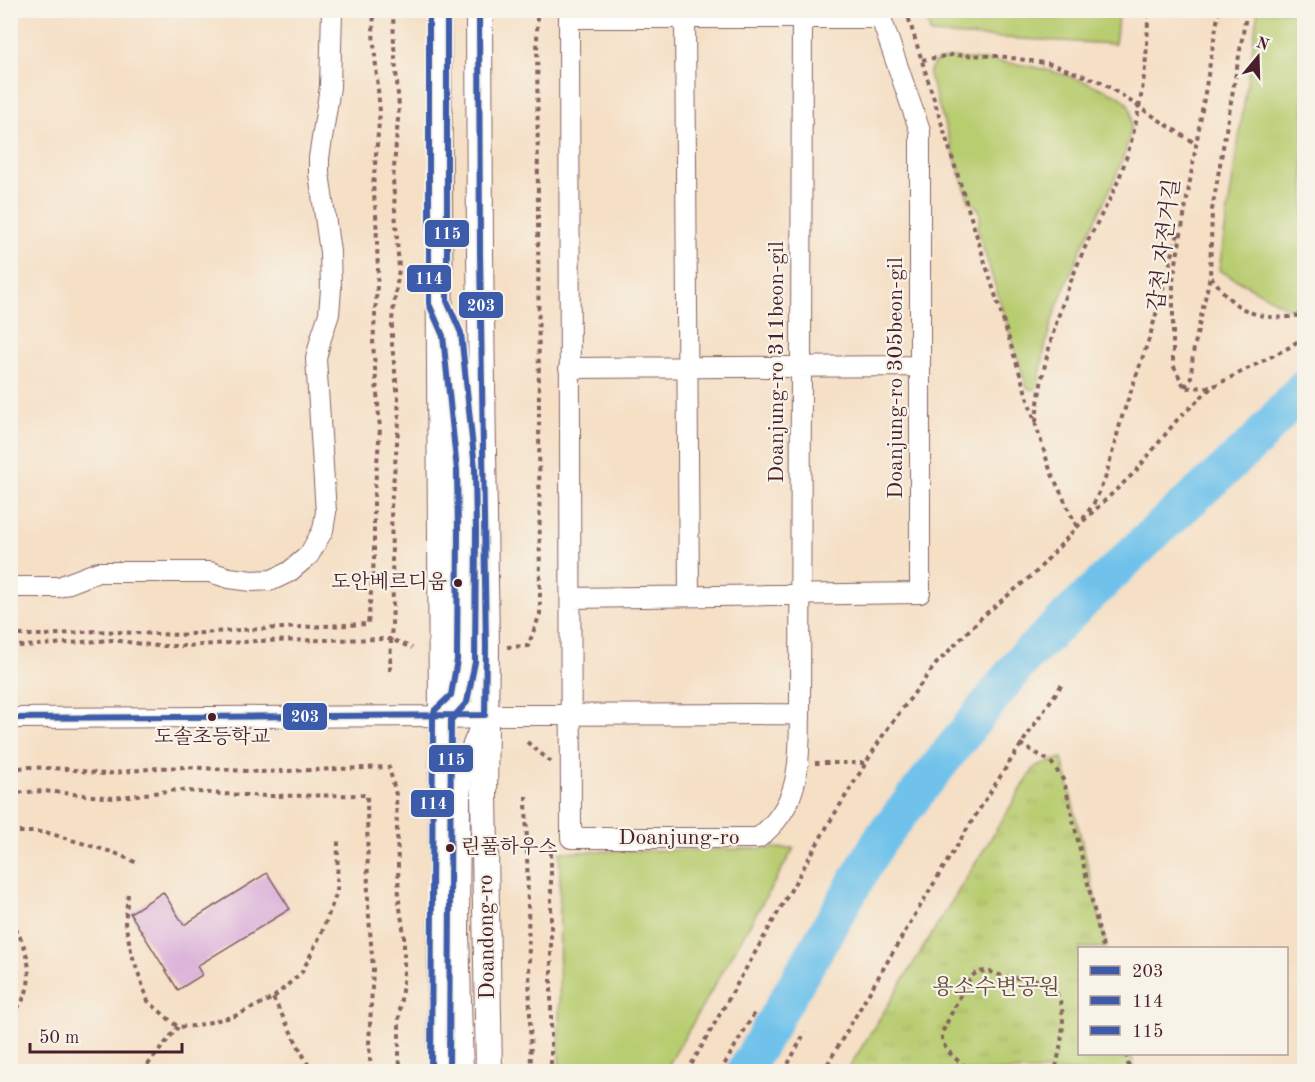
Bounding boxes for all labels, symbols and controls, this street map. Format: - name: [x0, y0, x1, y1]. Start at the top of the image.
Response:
- north arrow: [1228, 27, 1288, 87]
- text: N: [1254, 35, 1271, 55]
- street label: 갑천 자전거길: [1145, 177, 1184, 313]
- line badge: 115: [424, 219, 470, 248]
- text: 115: [433, 227, 461, 243]
- street label: Doanjung-ro 311beon-gil: [766, 241, 788, 483]
- street label: Doanjung-ro 305beon-gil: [885, 257, 907, 499]
- line badge: 114: [406, 264, 452, 293]
- text: 114: [415, 272, 443, 288]
- line badge: 203: [458, 291, 504, 319]
- text: 203: [467, 299, 495, 315]
- place label: 도안베르디움: [331, 571, 447, 593]
- marker: 도안베르디움: [452, 577, 464, 589]
- line badge: 203: [282, 702, 328, 731]
- text: 203: [291, 710, 319, 726]
- marker: 도솔초등학교: [206, 711, 218, 723]
- place label: 도솔초등학교: [154, 726, 271, 748]
- line badge: 115: [428, 744, 474, 773]
- text: 115: [437, 753, 465, 769]
- line badge: 114: [410, 789, 455, 818]
- text: 114: [419, 797, 447, 813]
- street label: Doanjung-ro: [618, 827, 740, 849]
- place label: 린풀하우스: [461, 836, 558, 858]
- marker: 린풀하우스: [444, 842, 456, 854]
- street label: Doandong-ro: [475, 874, 499, 1000]
- legend: [1078, 947, 1288, 1055]
- text: 203: [1132, 963, 1163, 981]
- park label: 용소수변공원: [932, 976, 1060, 999]
- text: 114: [1132, 993, 1163, 1011]
- scale bar: [30, 1016, 182, 1054]
- text: 115: [1132, 1023, 1163, 1041]
- text: 50 m: [39, 1029, 79, 1047]

